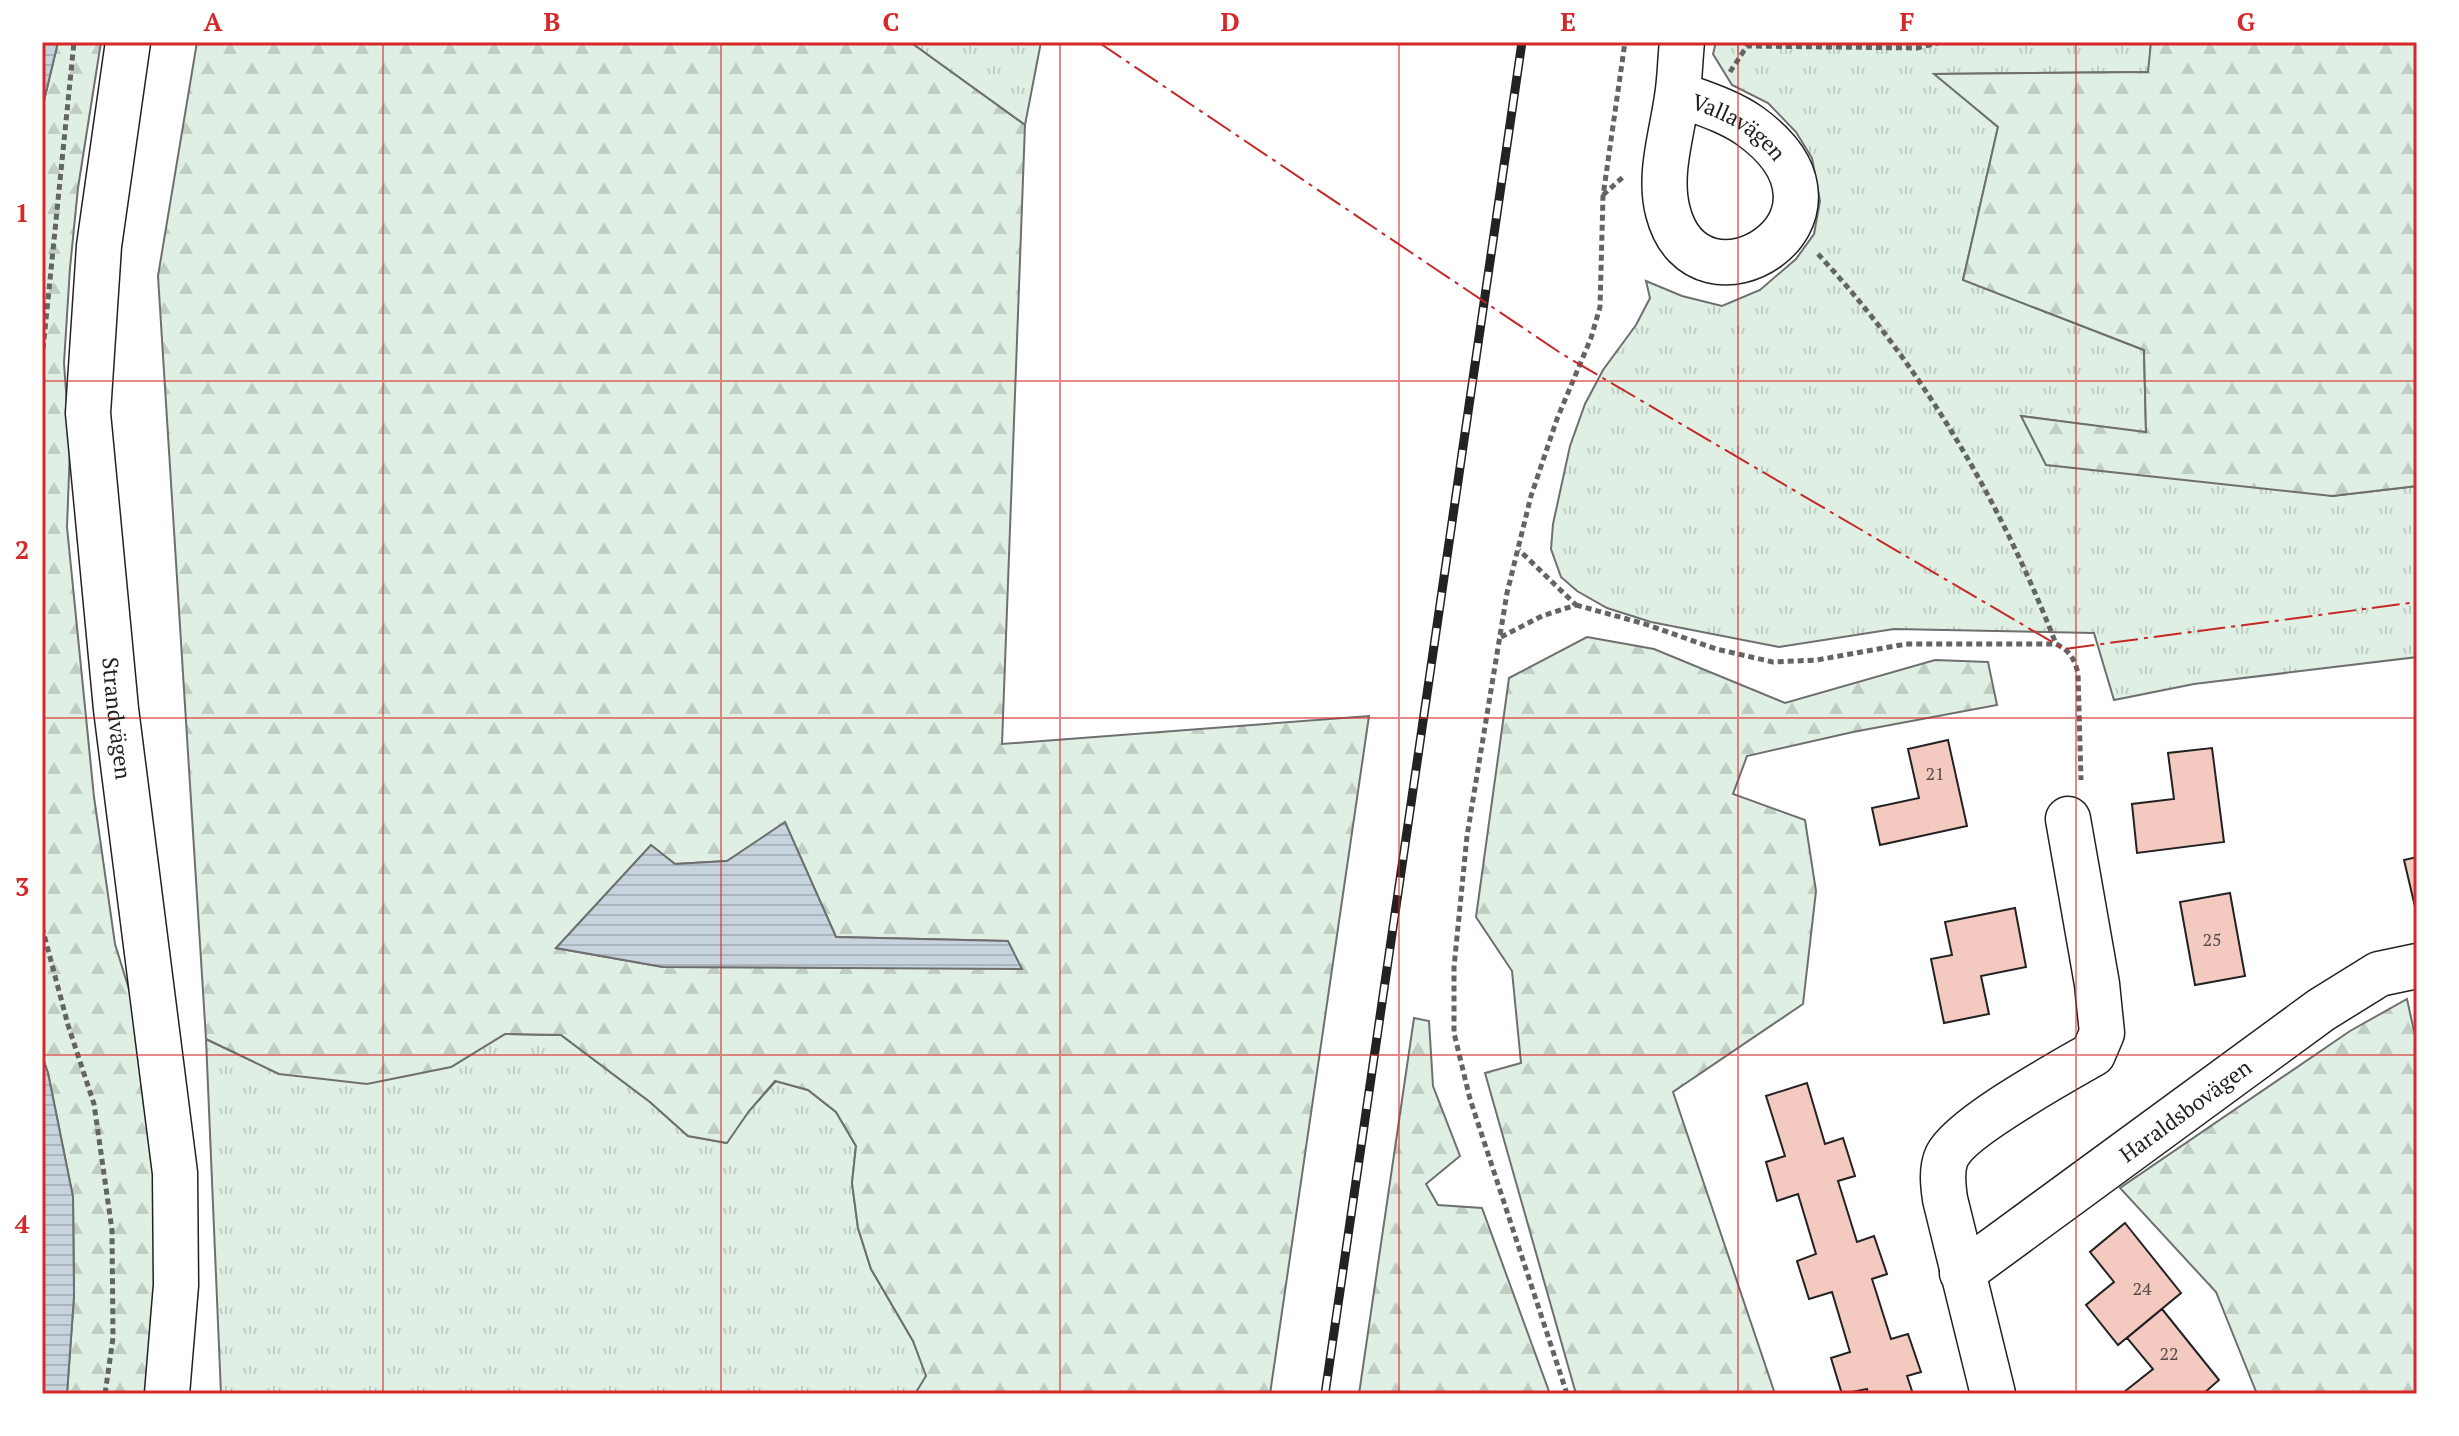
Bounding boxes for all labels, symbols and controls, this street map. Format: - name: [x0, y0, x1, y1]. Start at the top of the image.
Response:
- text: A: [204, 4, 223, 38]
- text: B: [544, 4, 560, 38]
- text: C: [883, 4, 899, 38]
- text: D: [1220, 4, 1240, 38]
- text: E: [1560, 4, 1576, 38]
- text: F: [1900, 4, 1915, 38]
- text: G: [2237, 4, 2256, 38]
- street label: Vallavägen: [1688, 86, 1793, 166]
- text: 1: [15, 195, 29, 229]
- text: 2: [15, 532, 29, 566]
- street label: Strandvägen: [97, 656, 139, 781]
- house number: 21: [1925, 761, 1945, 785]
- text: 3: [15, 869, 29, 903]
- house number: 25: [2202, 927, 2222, 951]
- street label: Haraldsbovägen: [2113, 1052, 2257, 1168]
- text: 4: [15, 1206, 30, 1240]
- house number: 24: [2132, 1276, 2152, 1300]
- house number: 22: [2159, 1341, 2179, 1365]

